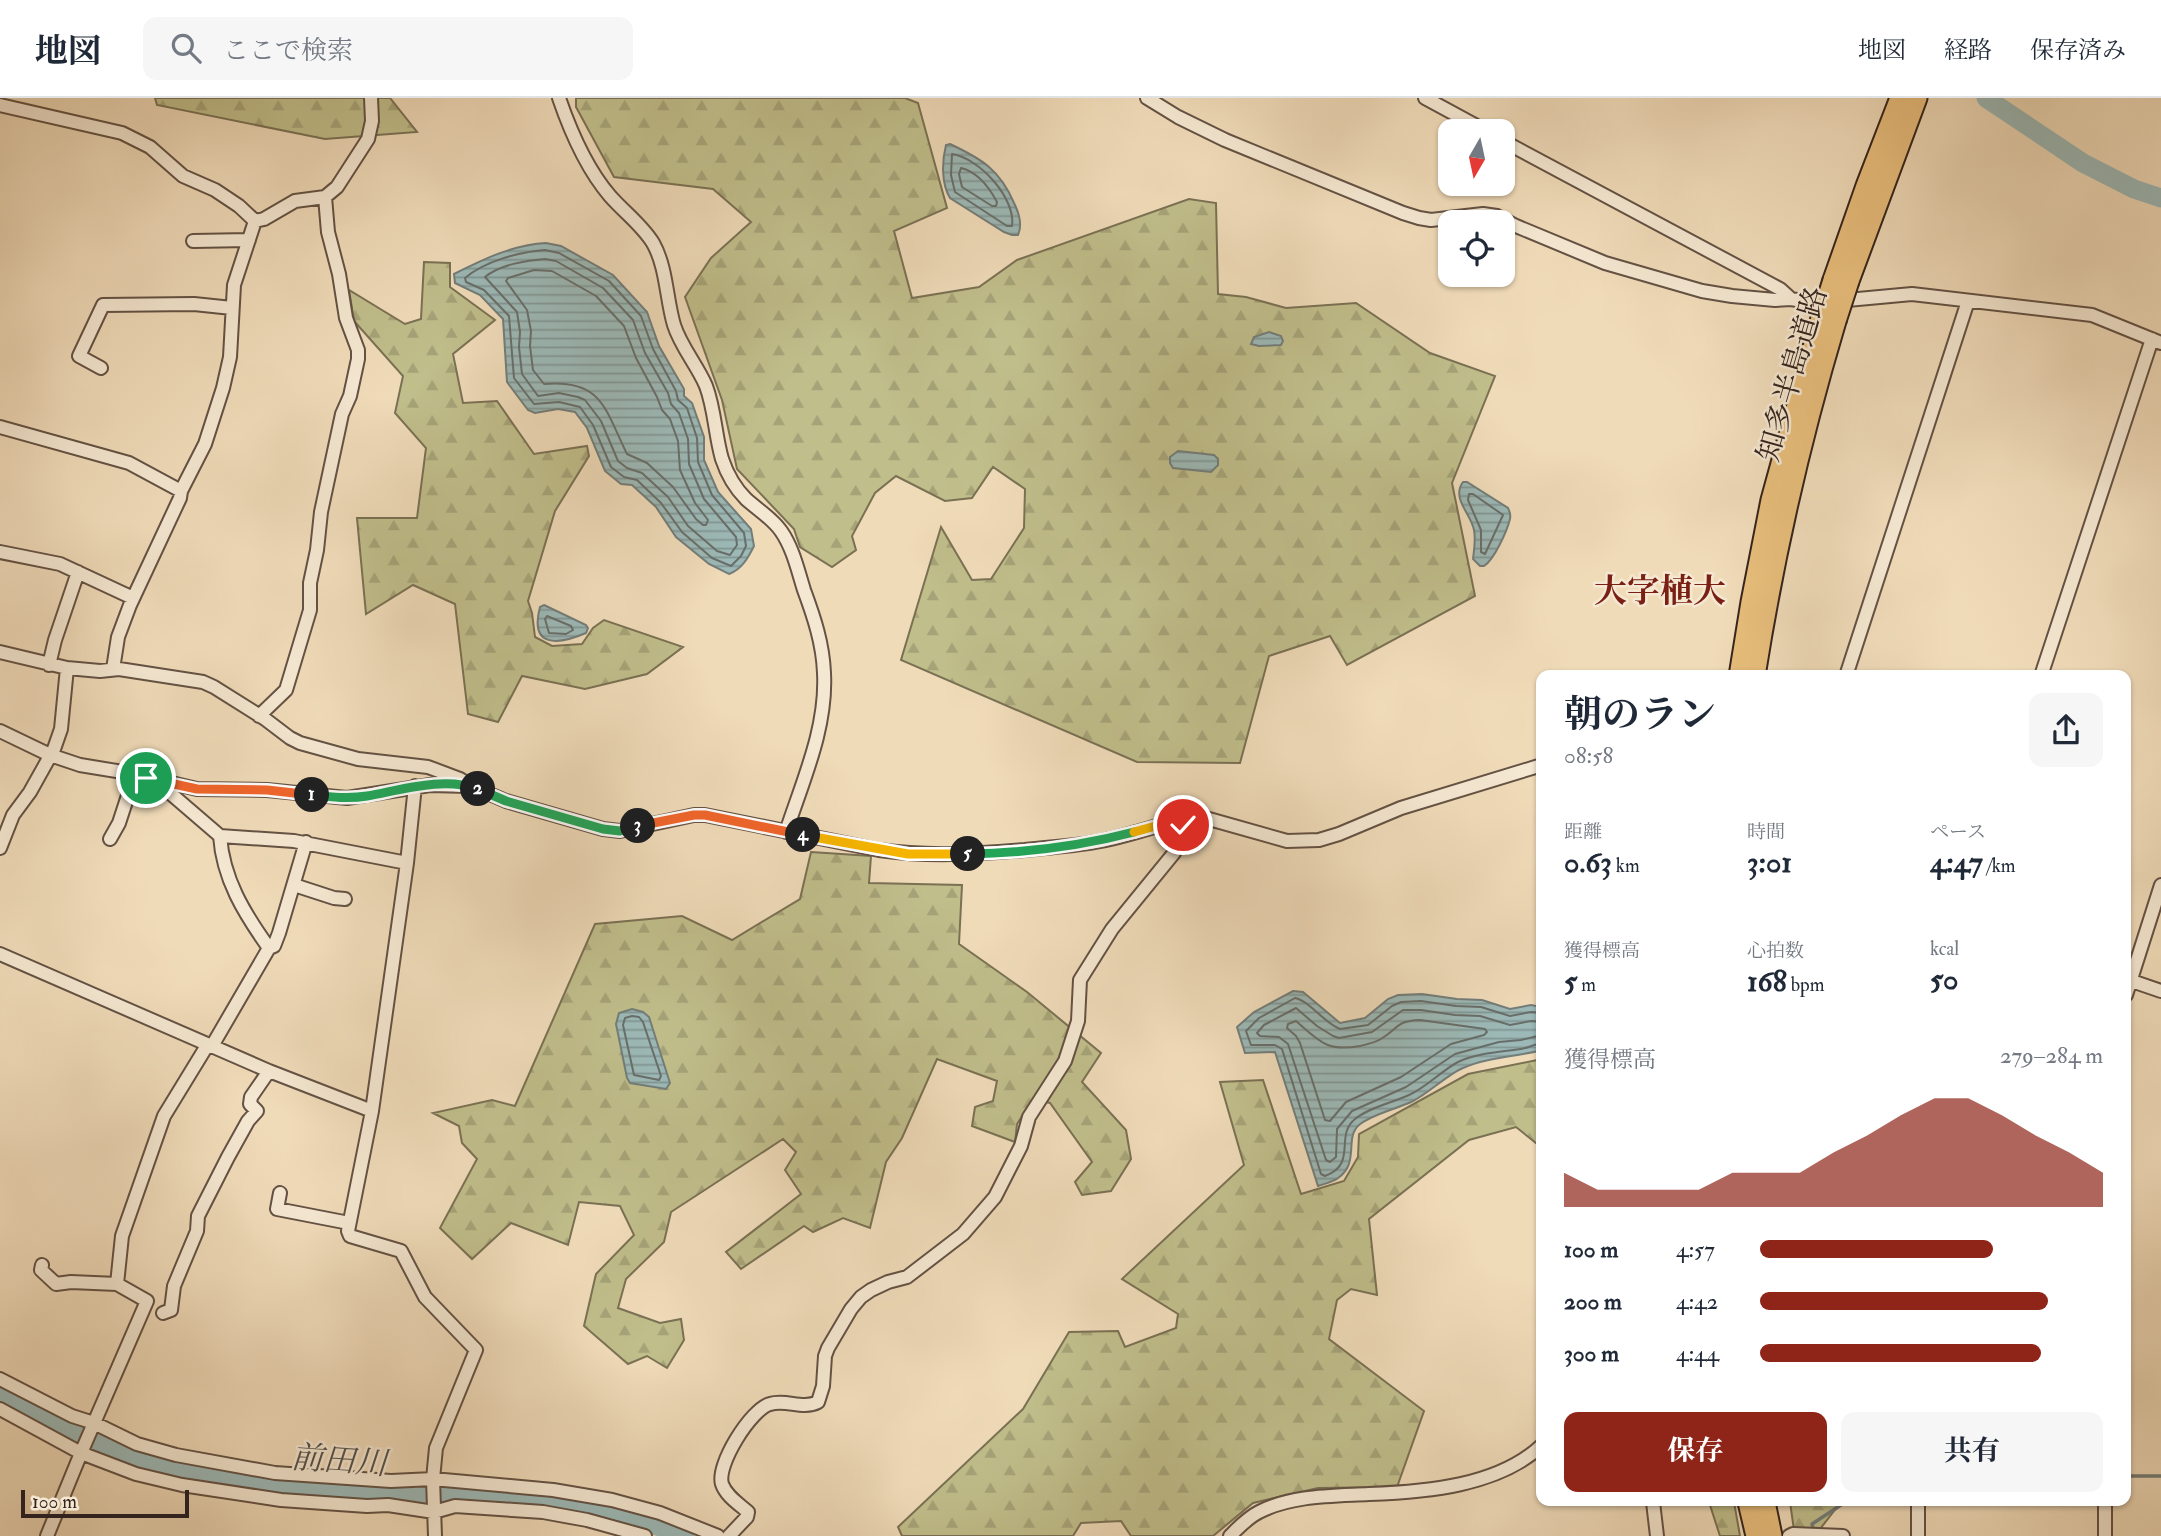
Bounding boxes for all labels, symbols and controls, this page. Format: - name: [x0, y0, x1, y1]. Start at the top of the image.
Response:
- search box: [143, 17, 633, 80]
- icon: search: [167, 29, 205, 67]
- text: 地図: [35, 31, 101, 72]
- text: ここで検索: [223, 35, 353, 67]
- text: 地図: [1858, 35, 1906, 66]
- text: 経路: [1944, 35, 1992, 66]
- text: 保存済み: [2030, 35, 2126, 66]
- north arrow: [1438, 119, 1516, 196]
- map controls: [1438, 119, 1515, 287]
- button: locate: [1438, 210, 1515, 287]
- street label: 知多半島道路: [1750, 283, 1835, 466]
- district label: 大字植大: [1594, 571, 1726, 612]
- text: 朝のラン: [1564, 691, 1716, 739]
- button: share: [2029, 693, 2103, 767]
- text: 08:58: [1564, 741, 1613, 770]
- pin: [116, 748, 176, 808]
- icon: arrive: [127, 759, 165, 797]
- pin: 2: [461, 772, 496, 806]
- text: 2: [473, 776, 482, 800]
- pin: 1: [294, 778, 330, 812]
- text: 1: [308, 782, 315, 806]
- pin: [1153, 795, 1213, 855]
- icon: check: [1164, 806, 1202, 844]
- pin: 3: [620, 808, 656, 844]
- text: 3: [634, 813, 641, 837]
- pin: 4: [786, 818, 820, 852]
- text: 距離: [1564, 820, 1602, 844]
- text: 時間: [1747, 820, 1785, 844]
- text: ペース: [1930, 820, 1986, 844]
- text: 4: [797, 822, 808, 846]
- pin: 5: [950, 836, 986, 872]
- text: 5: [963, 841, 972, 865]
- text: 0.63: [1564, 844, 1612, 881]
- text: 3:01: [1747, 844, 1792, 881]
- text: 4:47: [1930, 844, 1983, 881]
- text: km: [1612, 854, 1640, 878]
- text: /km: [1983, 854, 2016, 878]
- text: kcal: [1930, 937, 1959, 961]
- text: 獲得標高: [1564, 939, 1640, 963]
- text: 心拍数: [1747, 939, 1804, 963]
- text: 50: [1930, 961, 1958, 998]
- text: 5: [1564, 963, 1577, 1000]
- text: 168: [1747, 963, 1787, 1000]
- text: m: [1577, 973, 1596, 997]
- text: bpm: [1787, 973, 1824, 997]
- text: 279–284 m: [2000, 1041, 2103, 1070]
- text: 獲得標高: [1564, 1045, 1656, 1074]
- text: 100 m: [1564, 1235, 1618, 1264]
- text: 4:57: [1676, 1235, 1715, 1264]
- text: 200 m: [1564, 1287, 1622, 1316]
- text: 4:42: [1676, 1287, 1718, 1316]
- text: 300 m: [1564, 1339, 1619, 1368]
- text: 4:44: [1676, 1339, 1719, 1368]
- button: 保存: [1564, 1412, 1827, 1492]
- button: 共有: [1841, 1412, 2103, 1492]
- water label: 前田川: [290, 1438, 391, 1485]
- scale bar: [21, 1487, 189, 1519]
- text: 100 m: [32, 1490, 77, 1514]

